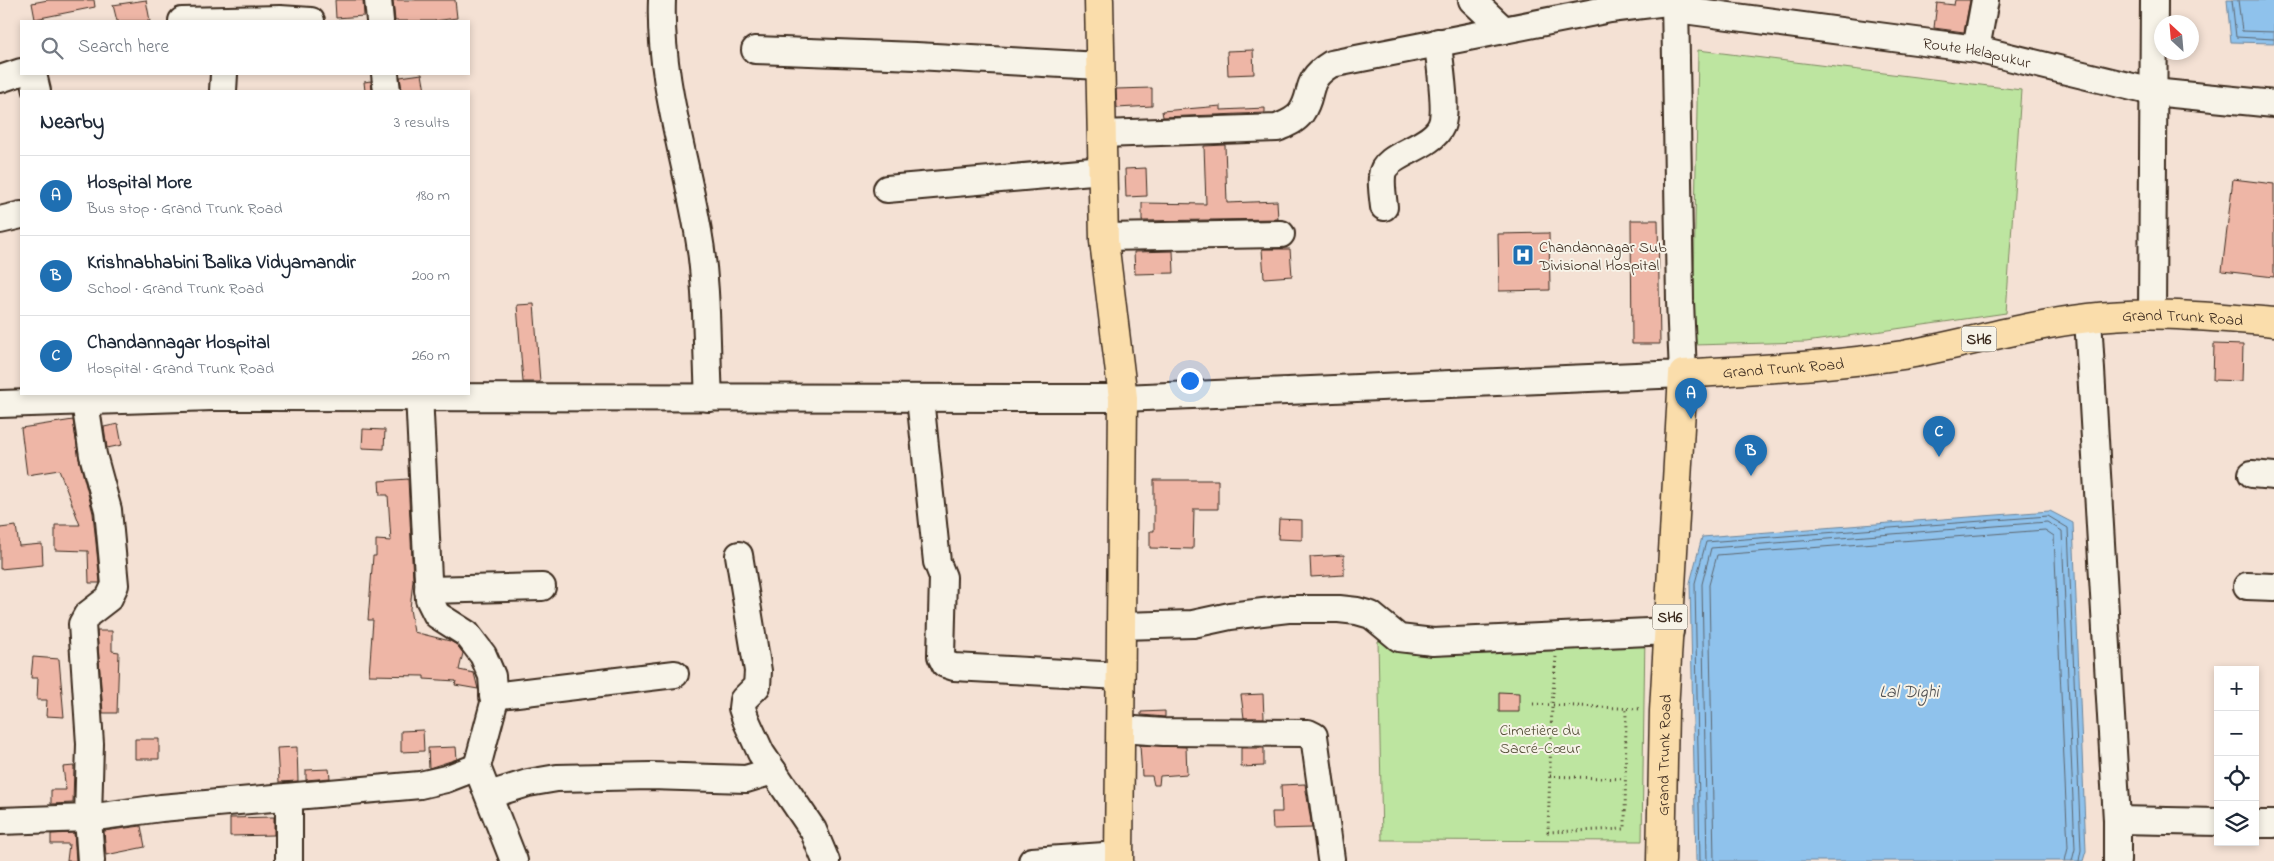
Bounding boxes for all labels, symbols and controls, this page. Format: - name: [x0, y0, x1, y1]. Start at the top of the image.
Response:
- north arrow: [2154, 15, 2199, 60]
- search box: [20, 20, 470, 75]
- street label: Route Helapukur: [1921, 32, 2033, 76]
- icon: search: [38, 34, 66, 62]
- text: Search here: [78, 34, 169, 61]
- text: Nearby: [40, 108, 104, 138]
- text: 3 results: [394, 111, 450, 135]
- text: Hospital More: [87, 170, 192, 197]
- text: A: [51, 184, 61, 208]
- text: 180 m: [416, 184, 450, 208]
- text: Bus stop · Grand Trunk Road: [87, 197, 282, 221]
- place label: Chandannagar Sub Divisional Hospital: [1538, 236, 1667, 278]
- hospital icon: Chandannagar Sub Divisional Hospital: [1511, 243, 1535, 267]
- text: Krishnabhabini Balika Vidyamandir: [87, 250, 356, 277]
- text: B: [51, 264, 61, 288]
- text: 200 m: [412, 264, 450, 288]
- text: School · Grand Trunk Road: [87, 277, 264, 301]
- street label: Grand Trunk Road: [2121, 304, 2244, 333]
- road number: SH6: [1962, 326, 1996, 352]
- text: Chandannagar Hospital: [87, 330, 270, 357]
- text: C: [52, 344, 60, 368]
- text: 260 m: [412, 344, 450, 368]
- street label: Grand Trunk Road: [1722, 352, 1845, 385]
- text: Hospital · Grand Trunk Road: [87, 357, 274, 381]
- your location: [1177, 368, 1203, 394]
- pin: A: [1675, 378, 1707, 419]
- pin: C: [1923, 416, 1955, 457]
- pin: B: [1735, 435, 1767, 476]
- road number: SH6: [1652, 604, 1688, 630]
- map controls: [2214, 666, 2259, 846]
- button: +: [2214, 666, 2259, 711]
- water label: Lal Dighi: [1879, 680, 1941, 706]
- street label: Grand Trunk Road: [1652, 694, 1679, 816]
- button: −: [2214, 711, 2259, 756]
- park label: Cimetière du Sacré-Cœur: [1500, 719, 1580, 761]
- button: locate: [2214, 756, 2259, 801]
- button: layers: [2214, 801, 2259, 846]

